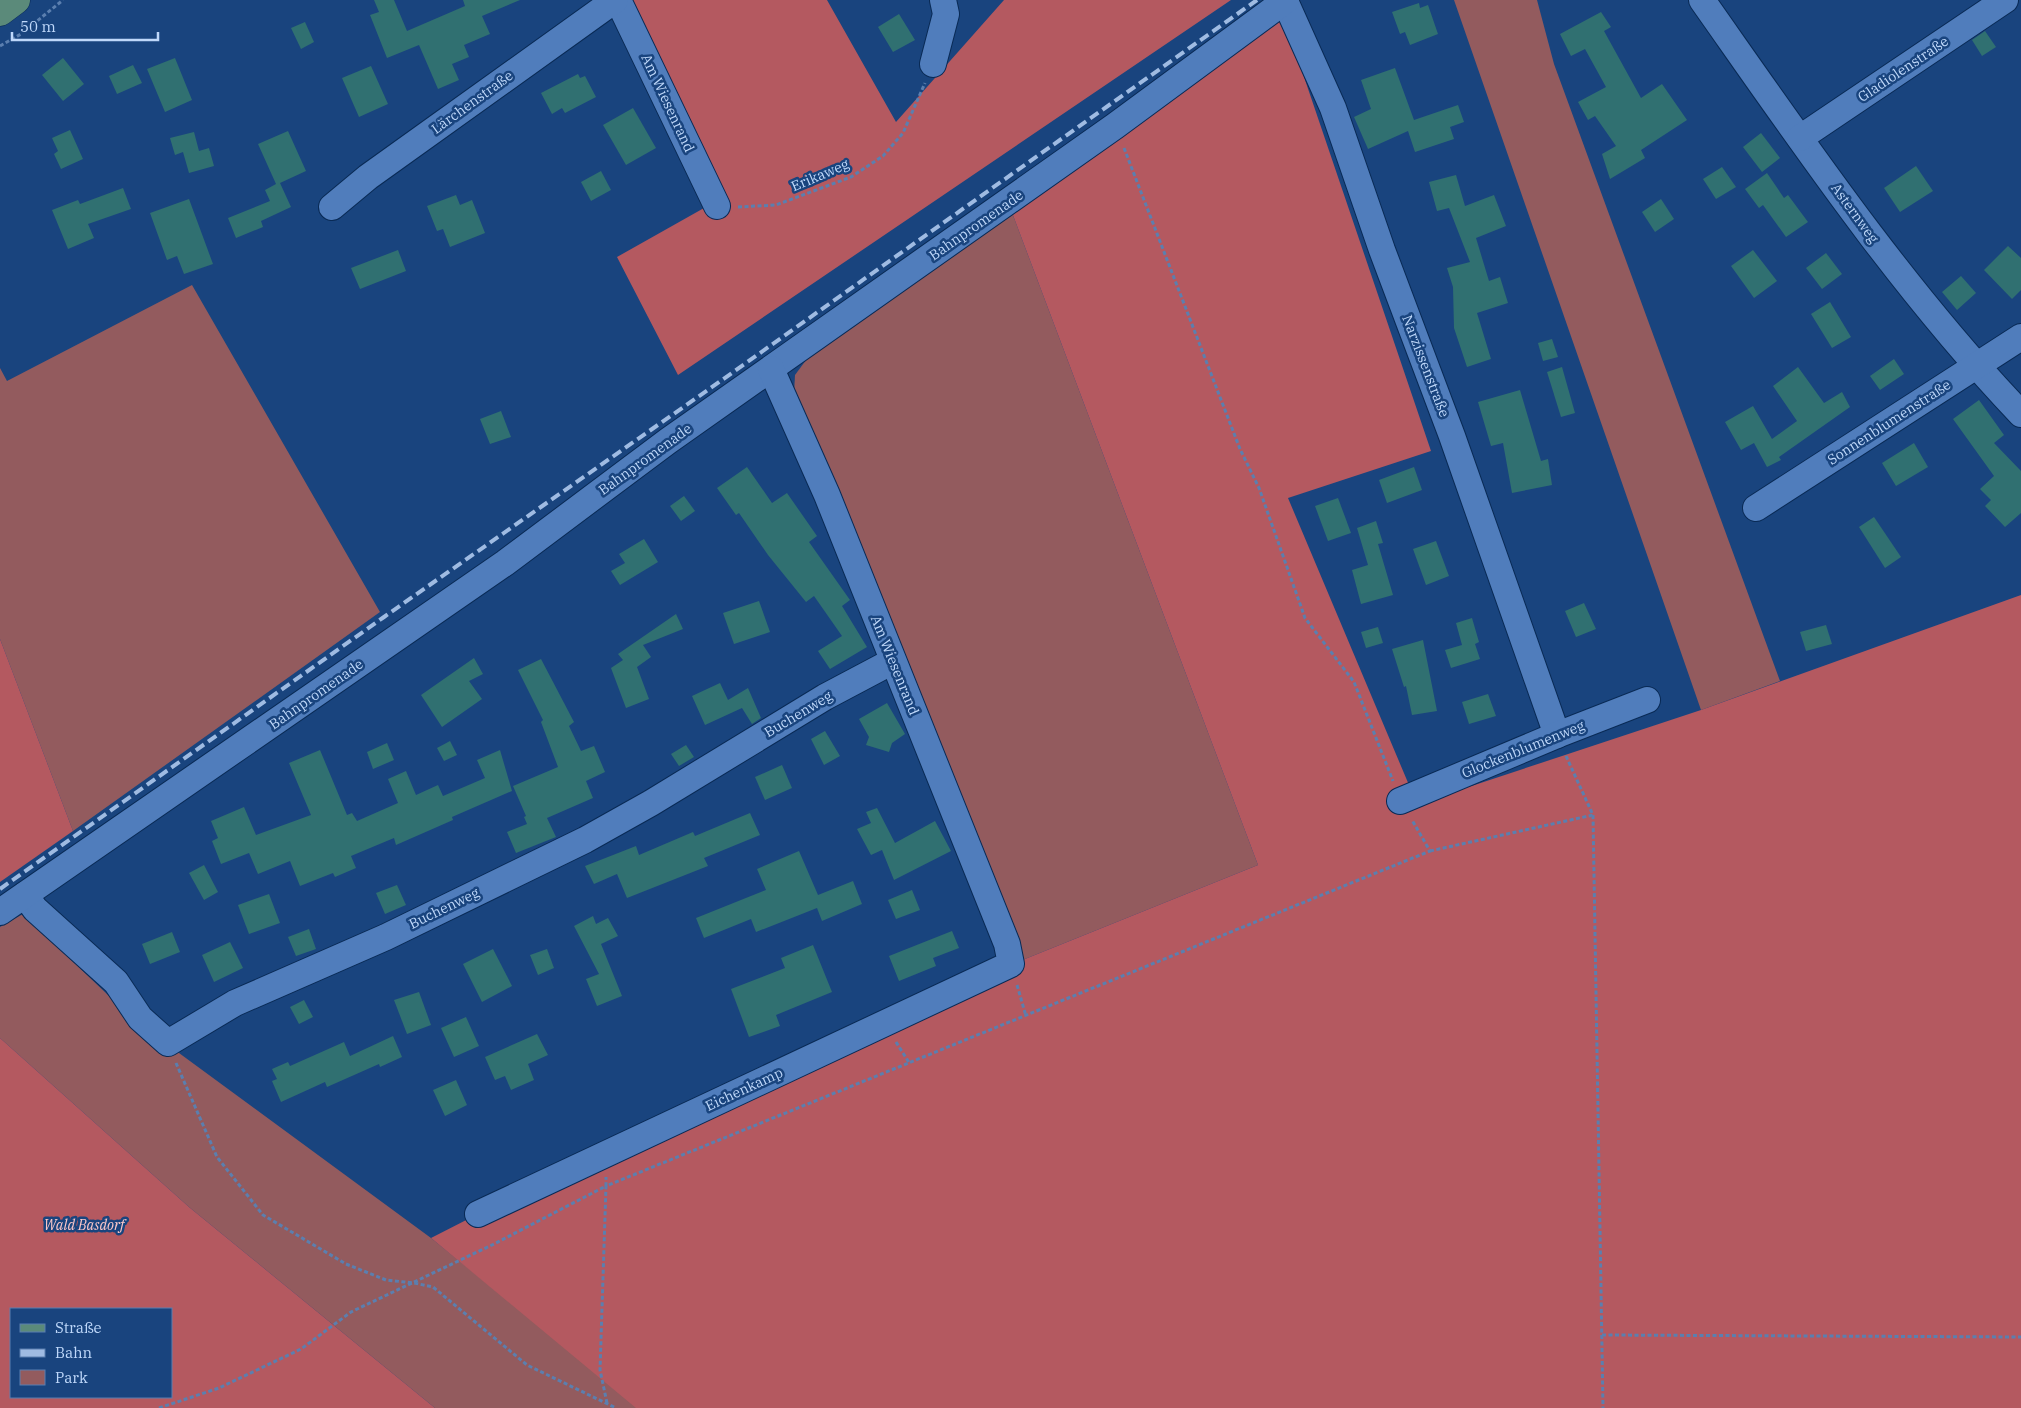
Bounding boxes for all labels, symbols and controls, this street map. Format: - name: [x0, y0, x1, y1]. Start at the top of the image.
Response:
- scale bar: [12, 10, 159, 42]
- text: 50 m: [20, 17, 56, 36]
- street label: Gladiolenstraße: [1854, 32, 1952, 106]
- street label: Am Wiesenrand: [637, 51, 699, 155]
- street label: Lärchenstraße: [428, 66, 516, 138]
- street label: Erikaweg: [788, 155, 852, 195]
- street label: Asternweg: [1827, 180, 1883, 247]
- street label: Bahnpromenade: [925, 186, 1027, 264]
- street label: Narzissenstraße: [1398, 312, 1454, 420]
- street label: Sonnenblumenstraße: [1824, 375, 1954, 469]
- street label: Bahnpromenade: [595, 419, 695, 499]
- street label: Am Wiesenrand: [867, 612, 923, 718]
- street label: Bahnpromenade: [265, 655, 367, 733]
- street label: Buchenweg: [761, 686, 836, 741]
- street label: Glockenblumenweg: [1459, 716, 1587, 782]
- street label: Buchenweg: [406, 883, 482, 933]
- street label: Eichenkamp: [702, 1063, 786, 1115]
- park label: Wald Basdorf: [44, 1216, 127, 1234]
- legend: [10, 1308, 172, 1398]
- text: Straße: [55, 1318, 102, 1337]
- text: Bahn: [55, 1343, 93, 1362]
- text: Park: [55, 1368, 88, 1387]

